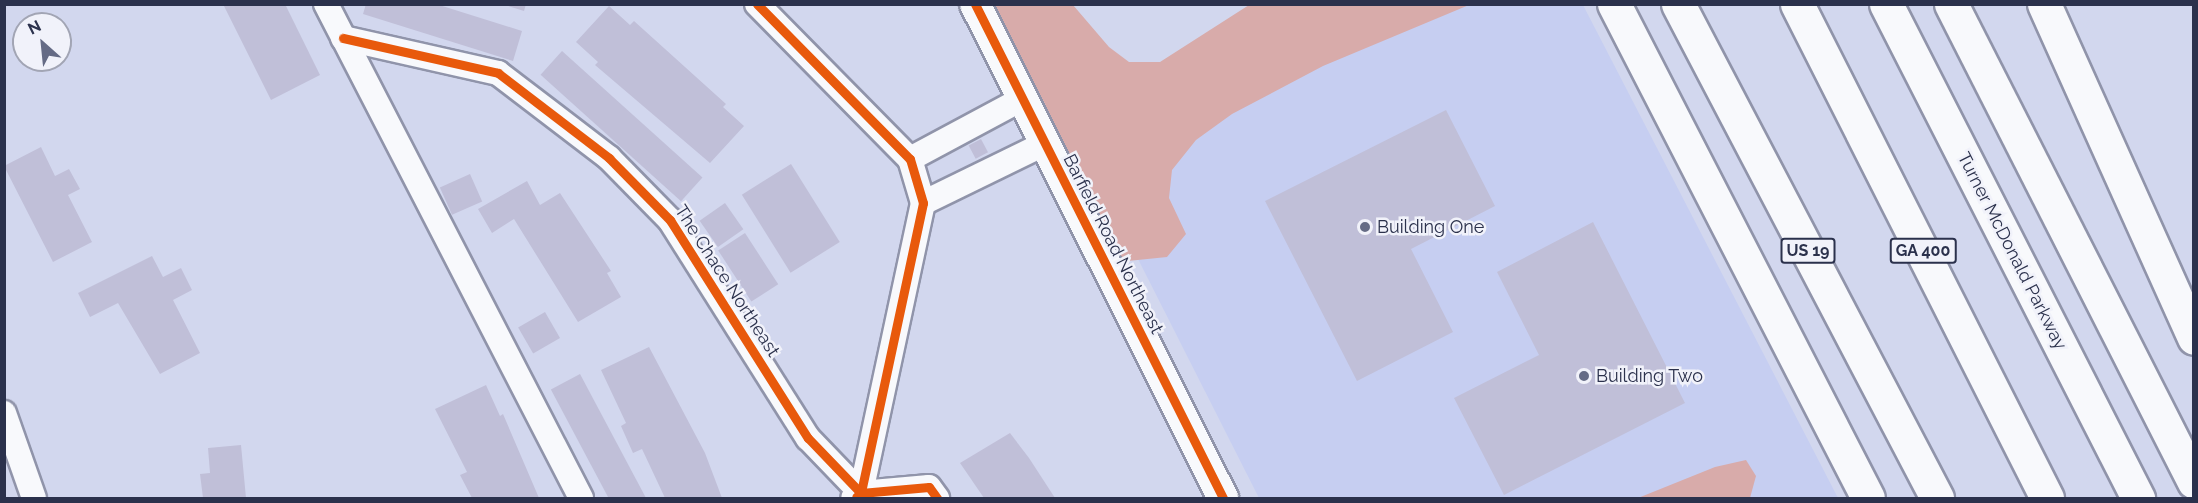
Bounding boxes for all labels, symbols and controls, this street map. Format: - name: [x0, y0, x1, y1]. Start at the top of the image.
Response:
- north arrow: [12, 12, 72, 72]
- text: N: [25, 16, 44, 39]
- street label: Turner McDonald Parkway: [1953, 149, 2071, 353]
- street label: Barfield Road Northeast: [1058, 151, 1168, 337]
- street label: The Chace Northeast: [670, 201, 784, 361]
- place label: Building One: [1377, 216, 1484, 238]
- marker: Building One: [1358, 220, 1372, 234]
- road number: US 19: [1780, 238, 1836, 264]
- road number: GA 400: [1888, 238, 1958, 264]
- place label: Building Two: [1596, 365, 1703, 387]
- marker: Building Two: [1577, 369, 1591, 383]

